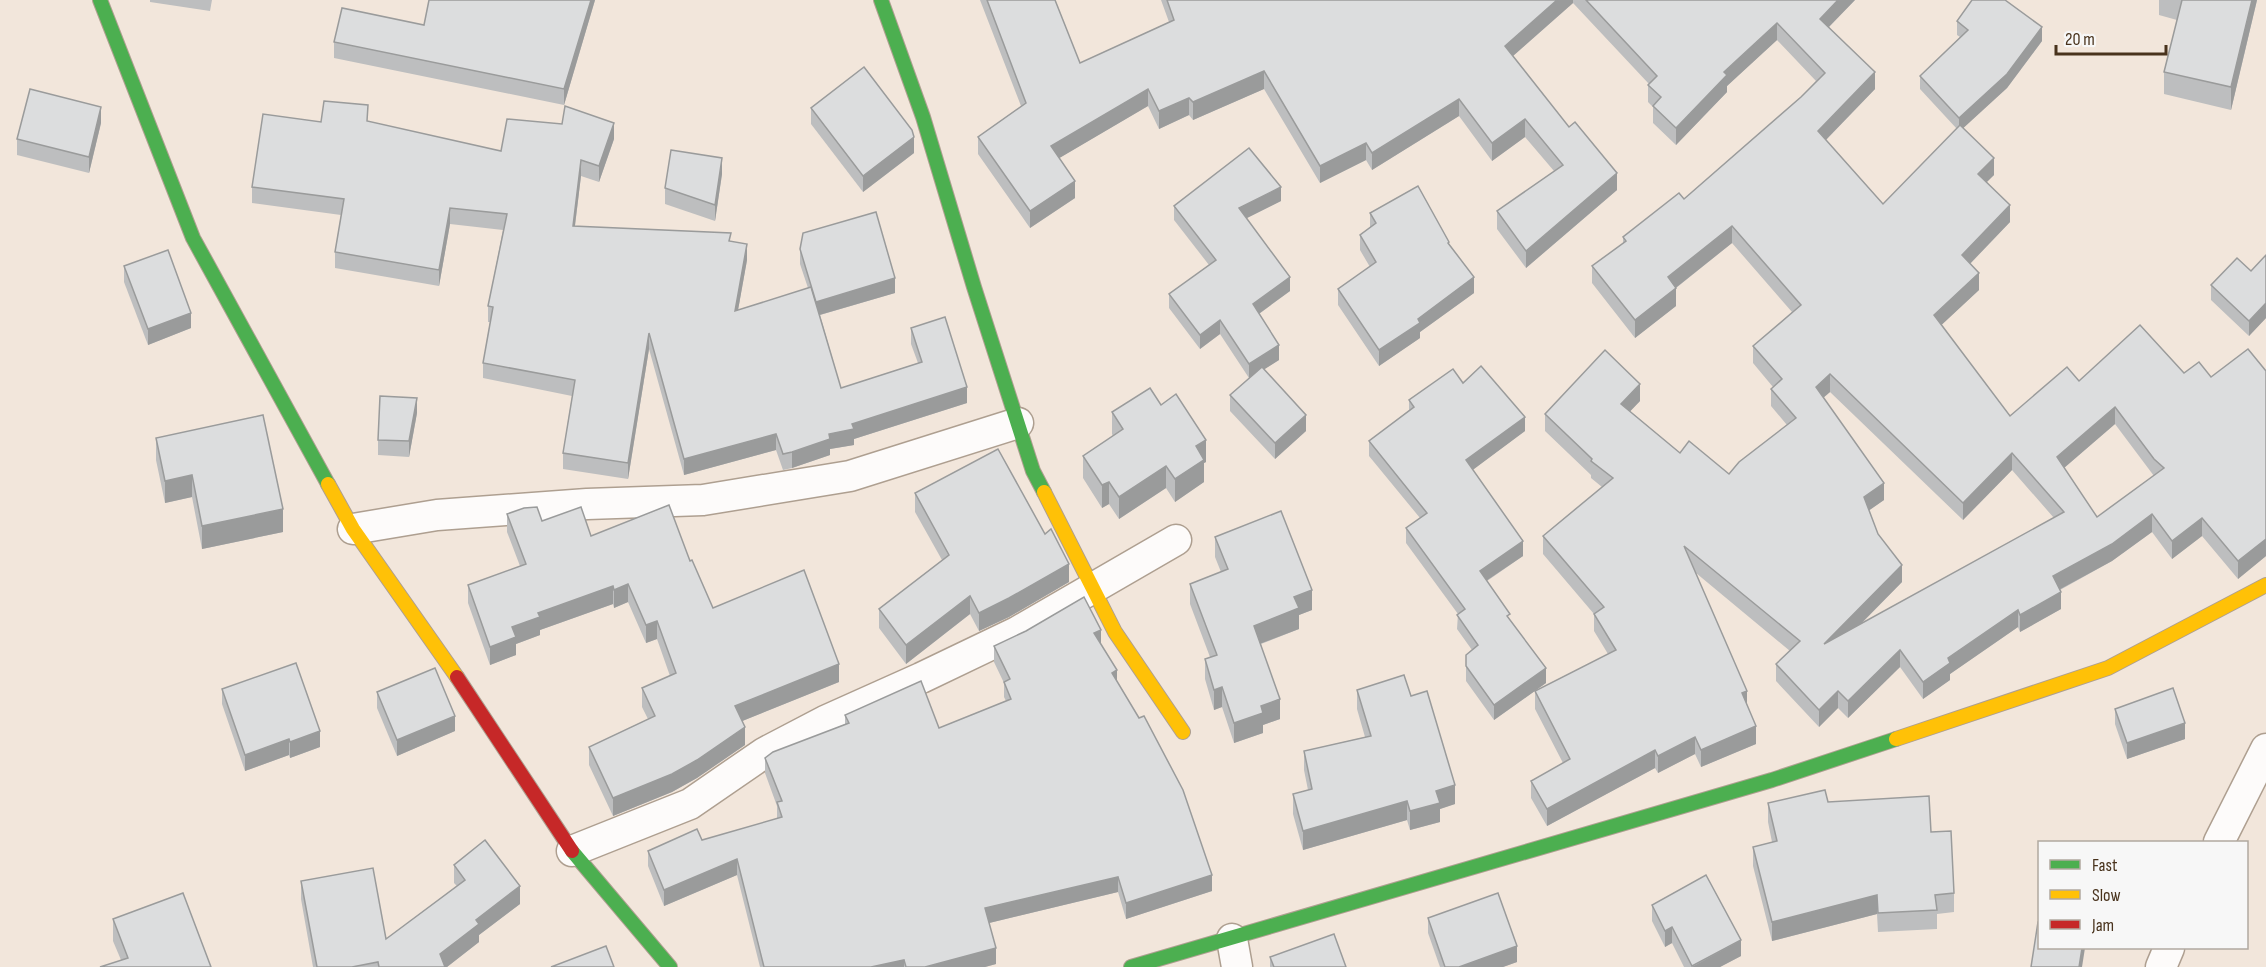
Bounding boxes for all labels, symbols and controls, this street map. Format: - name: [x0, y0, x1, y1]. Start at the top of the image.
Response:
- scale bar: [2056, 18, 2166, 56]
- text: 20 m: [2065, 29, 2095, 50]
- legend: [2038, 841, 2248, 949]
- text: Fast: [2092, 855, 2118, 876]
- text: Slow: [2092, 885, 2121, 906]
- text: Jam: [2091, 915, 2114, 936]

